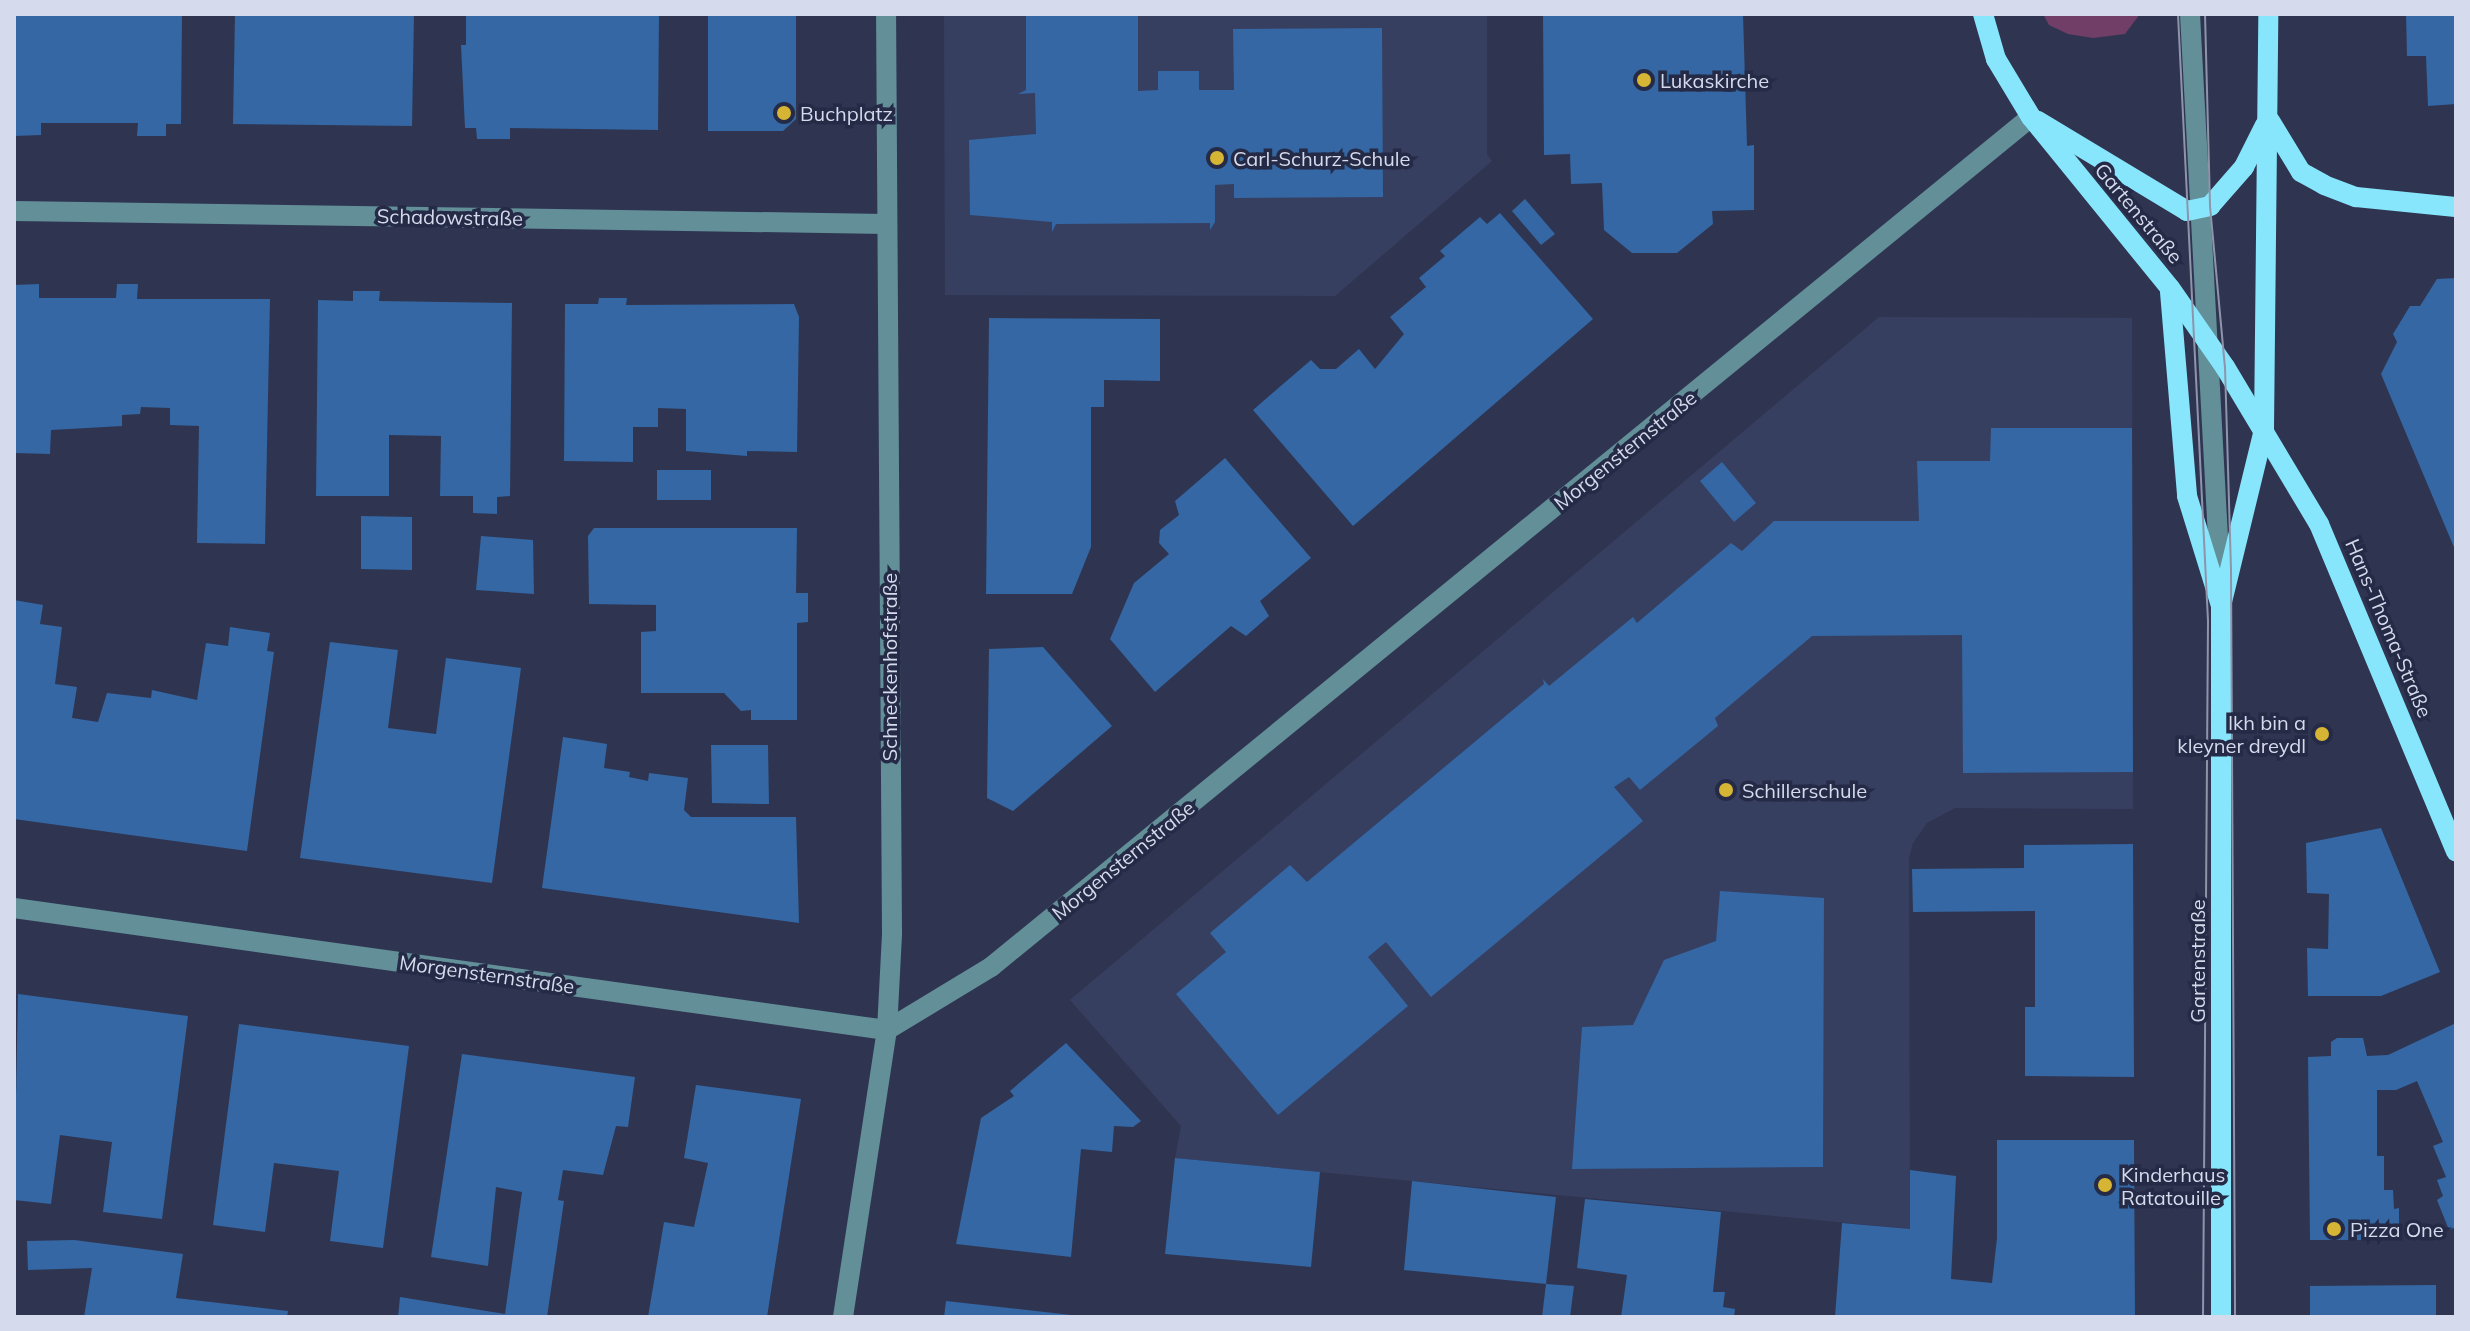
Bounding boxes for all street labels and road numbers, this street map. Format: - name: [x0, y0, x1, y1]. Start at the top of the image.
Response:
- street label: Gartenstraße: [2090, 158, 2188, 268]
- street label: Schadowstraße: [377, 204, 523, 230]
- street label: Morgensternstraße: [1549, 385, 1701, 515]
- street label: Hans-Thoma-Straße: [2341, 535, 2437, 721]
- street label: Schneckenhofstraße: [877, 573, 901, 761]
- street label: Morgensternstraße: [1047, 795, 1199, 925]
- street label: Gartenstraße: [2185, 899, 2209, 1023]
- street label: Morgensternstraße: [398, 950, 576, 998]

